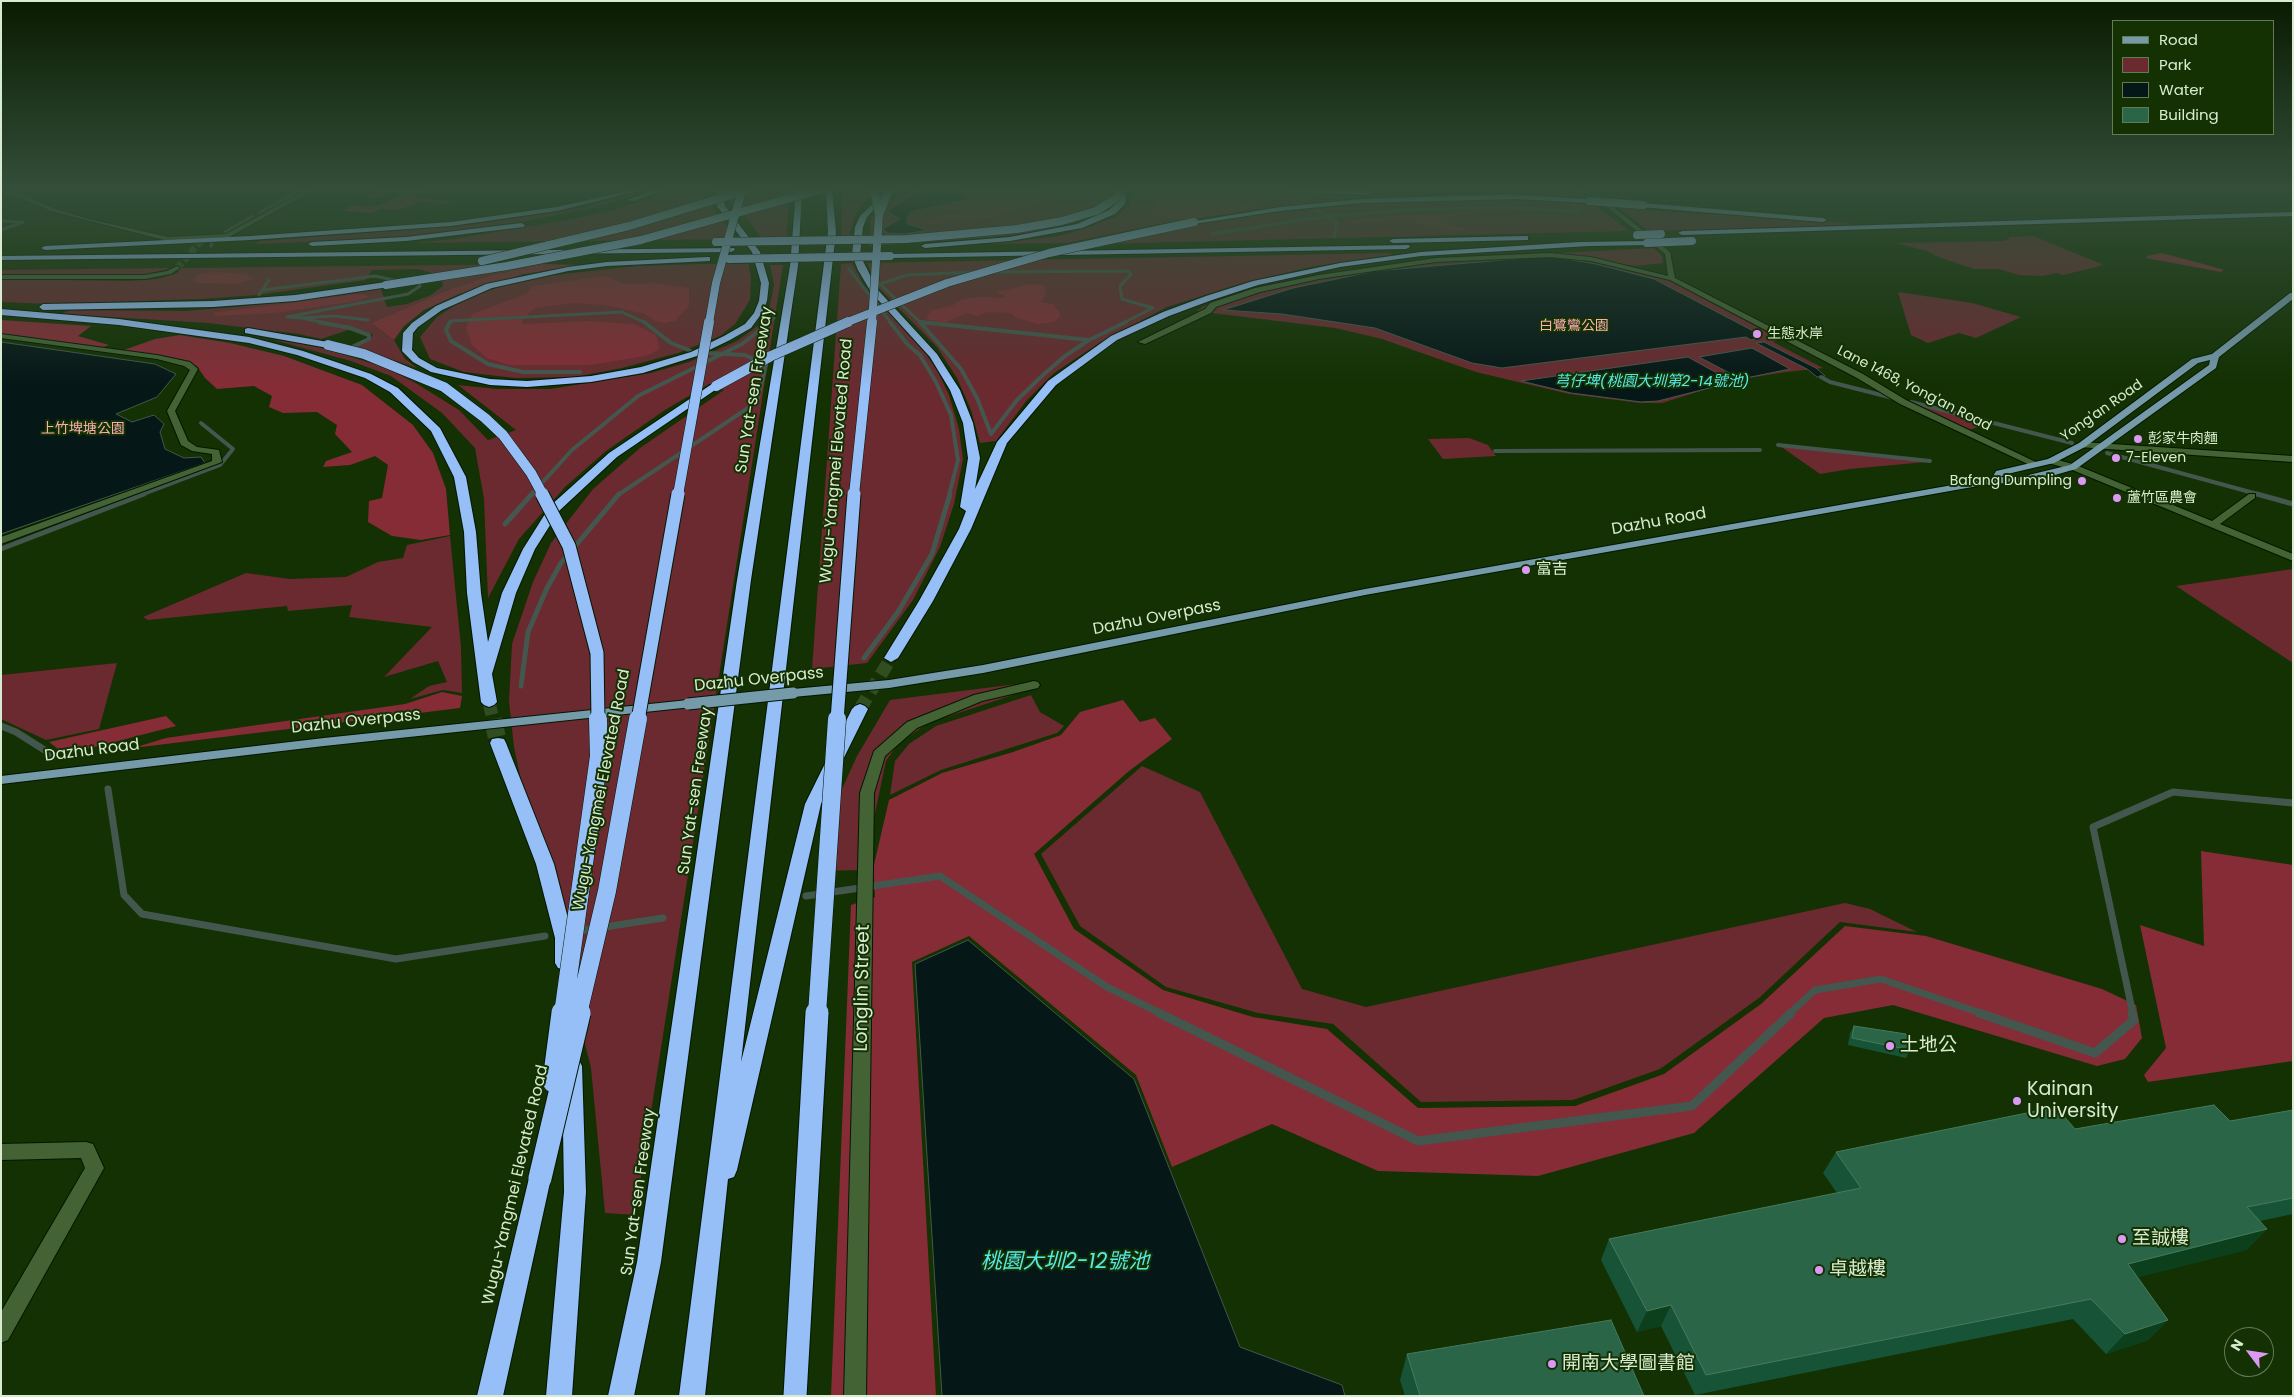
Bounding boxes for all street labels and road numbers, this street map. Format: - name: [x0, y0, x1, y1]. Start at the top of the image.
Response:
- street label: Sun Yat-sen Freeway: [732, 305, 778, 475]
- street label: Wugu-Yangmei Elevated Road: [817, 338, 857, 584]
- street label: Lane 1468, Yong'an Road: [1834, 343, 1994, 435]
- street label: Yong'an Road: [2058, 376, 2146, 446]
- street label: Dazhu Road: [1610, 504, 1708, 540]
- street label: Dazhu Overpass: [1091, 596, 1223, 640]
- street label: Dazhu Overpass: [693, 664, 825, 696]
- street label: Wugu-Yangmei Elevated Road: [569, 668, 635, 912]
- street label: Dazhu Overpass: [290, 706, 422, 738]
- street label: Sun Yat-sen Freeway: [675, 706, 717, 876]
- street label: Dazhu Road: [43, 736, 141, 766]
- street label: Longlin Street: [850, 924, 876, 1052]
- street label: Wugu-Yangmei Elevated Road: [479, 1063, 553, 1307]
- street label: Sun Yat-sen Freeway: [618, 1107, 660, 1277]

